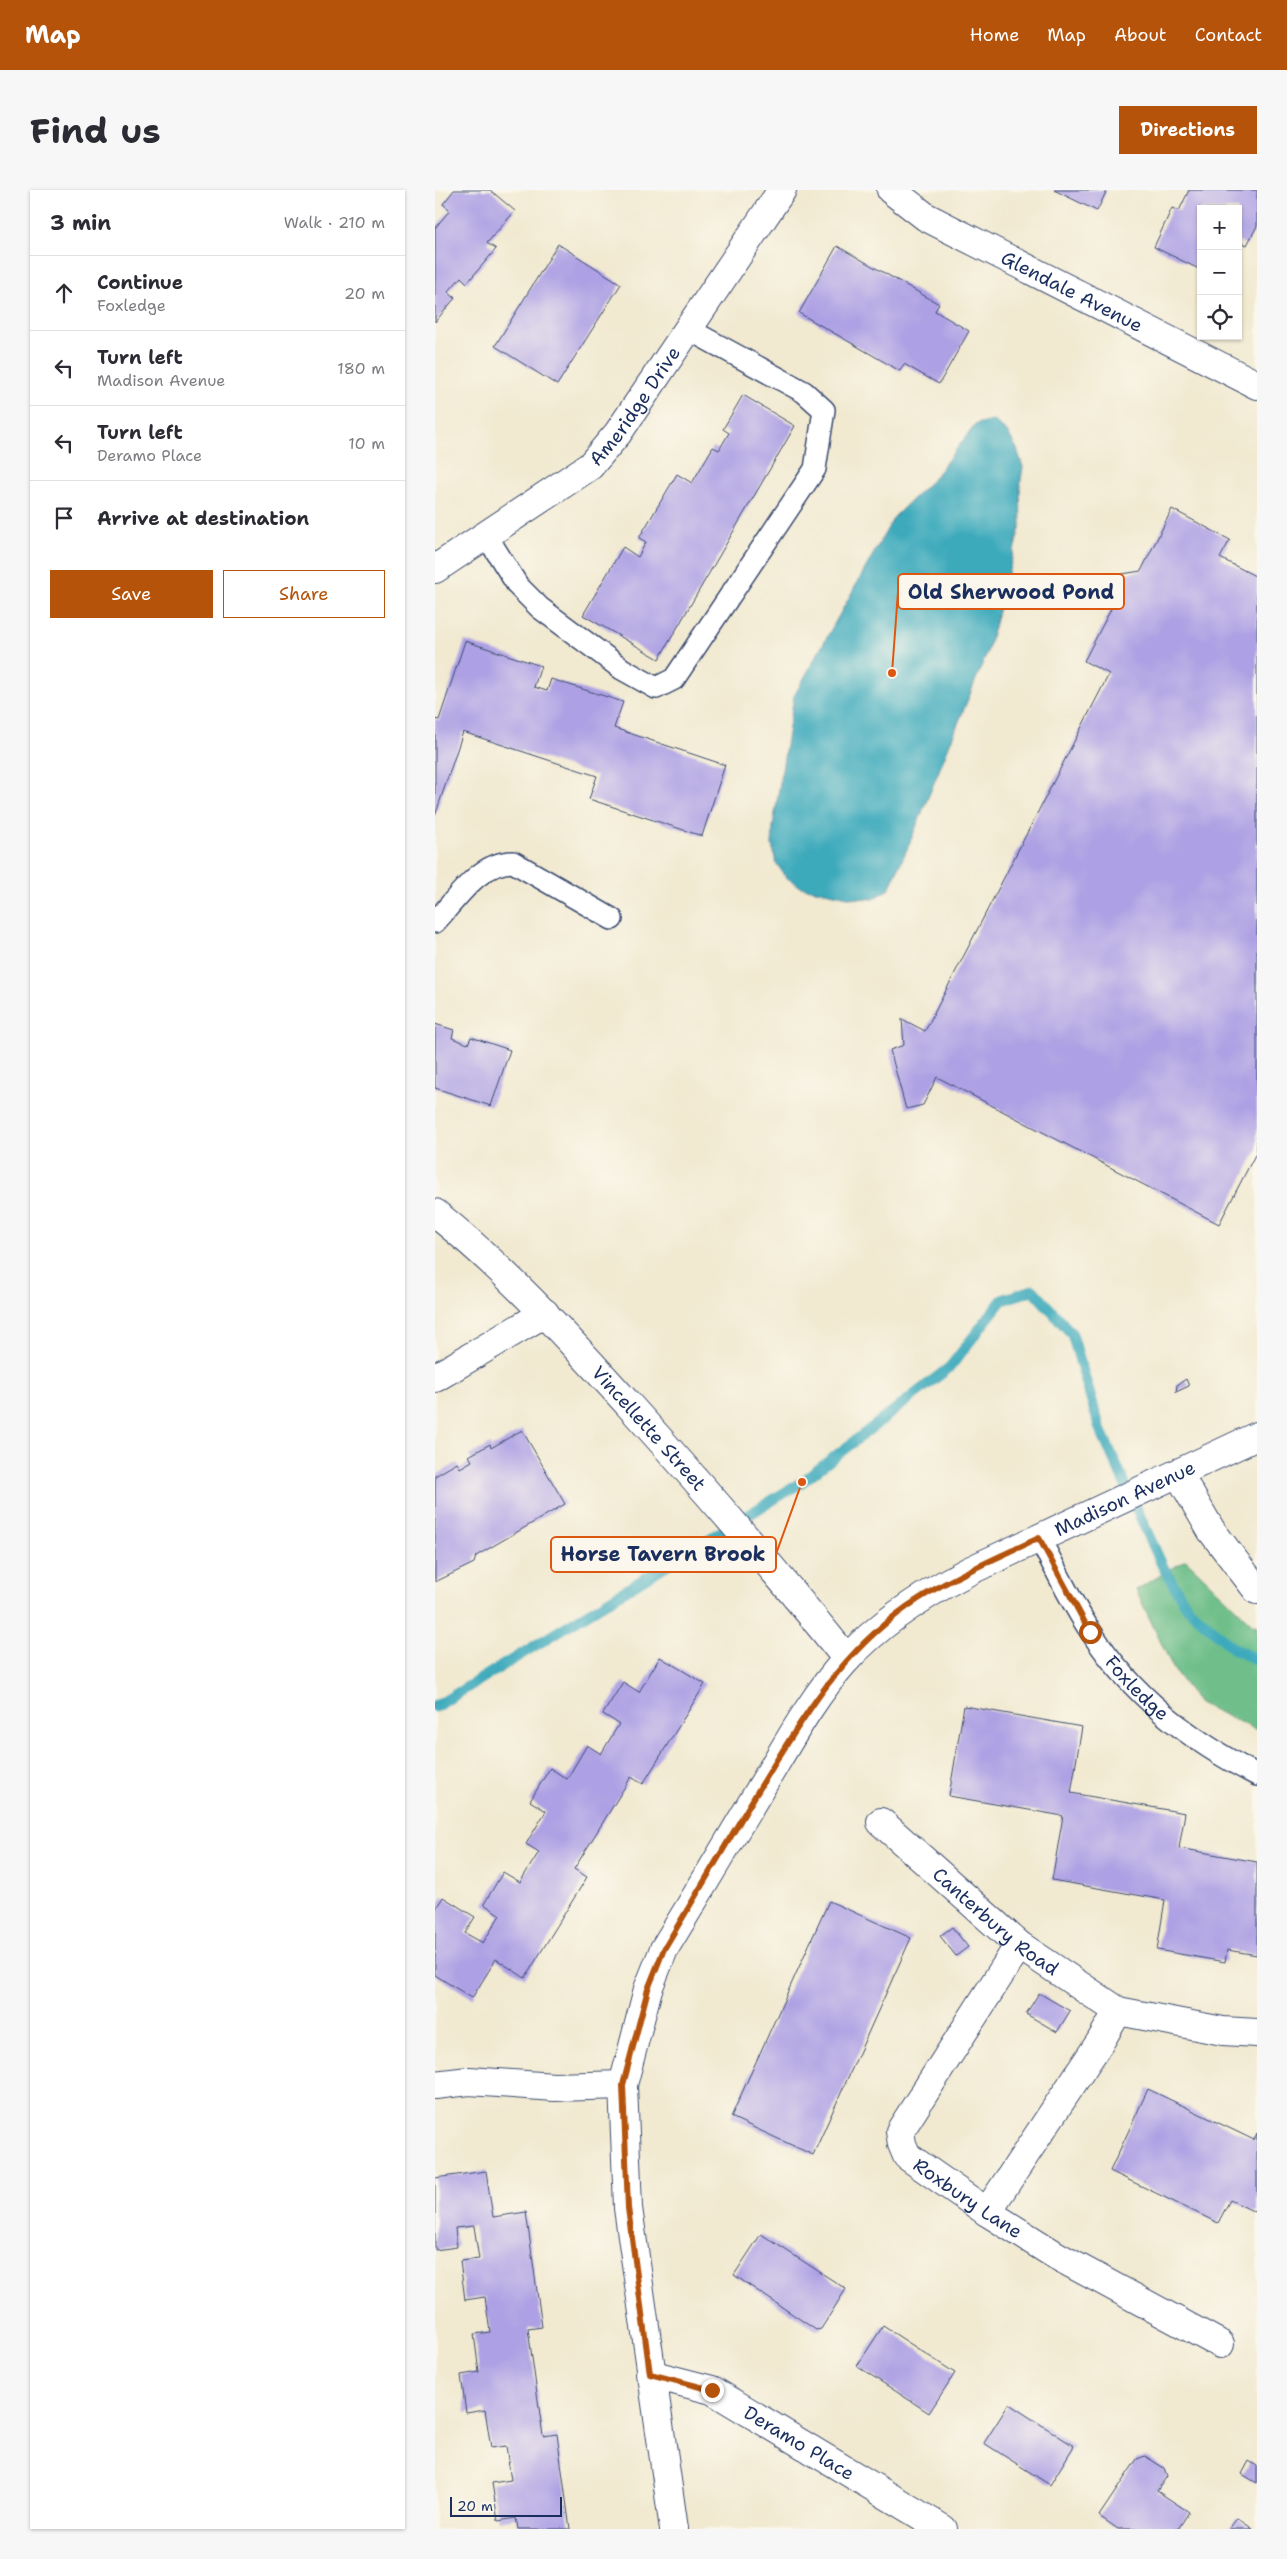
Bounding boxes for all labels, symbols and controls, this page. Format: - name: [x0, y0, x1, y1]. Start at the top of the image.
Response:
- text: Map: [25, 19, 81, 51]
- text: Home: [970, 23, 1019, 47]
- text: Map: [1047, 23, 1086, 47]
- text: About: [1114, 23, 1167, 47]
- text: Contact: [1195, 23, 1262, 47]
- button: Directions: [1119, 106, 1257, 154]
- text: Find us: [30, 107, 161, 154]
- map controls: [1197, 205, 1242, 340]
- button: +: [1197, 205, 1242, 250]
- text: 3 min: [50, 209, 111, 237]
- text: Walk · 210 m: [284, 212, 385, 233]
- street label: Glendale Avenue: [997, 245, 1147, 338]
- button: −: [1197, 250, 1242, 295]
- text: Continue: [97, 270, 183, 295]
- icon: ahead: [50, 279, 78, 307]
- text: 20 m: [344, 283, 385, 304]
- text: Foxledge: [97, 295, 166, 316]
- button: locate: [1197, 295, 1242, 340]
- street label: Ameridge Drive: [583, 341, 686, 471]
- text: Turn left: [97, 345, 183, 370]
- icon: left: [50, 354, 78, 382]
- text: 180 m: [337, 358, 385, 379]
- text: Madison Avenue: [97, 370, 225, 391]
- text: Turn left: [97, 420, 183, 445]
- icon: left: [50, 429, 78, 457]
- text: 10 m: [348, 433, 385, 454]
- text: Deramo Place: [97, 445, 202, 466]
- icon: arrive: [50, 504, 78, 532]
- text: Arrive at destination: [97, 506, 309, 531]
- button: Save: [50, 570, 213, 618]
- button: Share: [223, 570, 385, 618]
- callout: Old Sherwood Pond: [898, 574, 1124, 609]
- text: Old Sherwood Pond: [908, 579, 1114, 605]
- street label: Vincellette Street: [586, 1360, 712, 1496]
- street label: Madison Avenue: [1050, 1454, 1199, 1542]
- callout: Horse Tavern Brook: [551, 1537, 776, 1572]
- text: Horse Tavern Brook: [560, 1541, 766, 1567]
- route start: [1079, 1621, 1102, 1644]
- street label: Foxledge: [1100, 1650, 1174, 1726]
- street label: Canterbury Road: [928, 1862, 1064, 1981]
- street label: Roxbury Lane: [909, 2152, 1027, 2244]
- route end: [701, 2379, 724, 2402]
- street label: Deramo Place: [739, 2400, 859, 2485]
- scale bar: [450, 2494, 563, 2517]
- text: 20 m: [457, 2497, 493, 2515]

